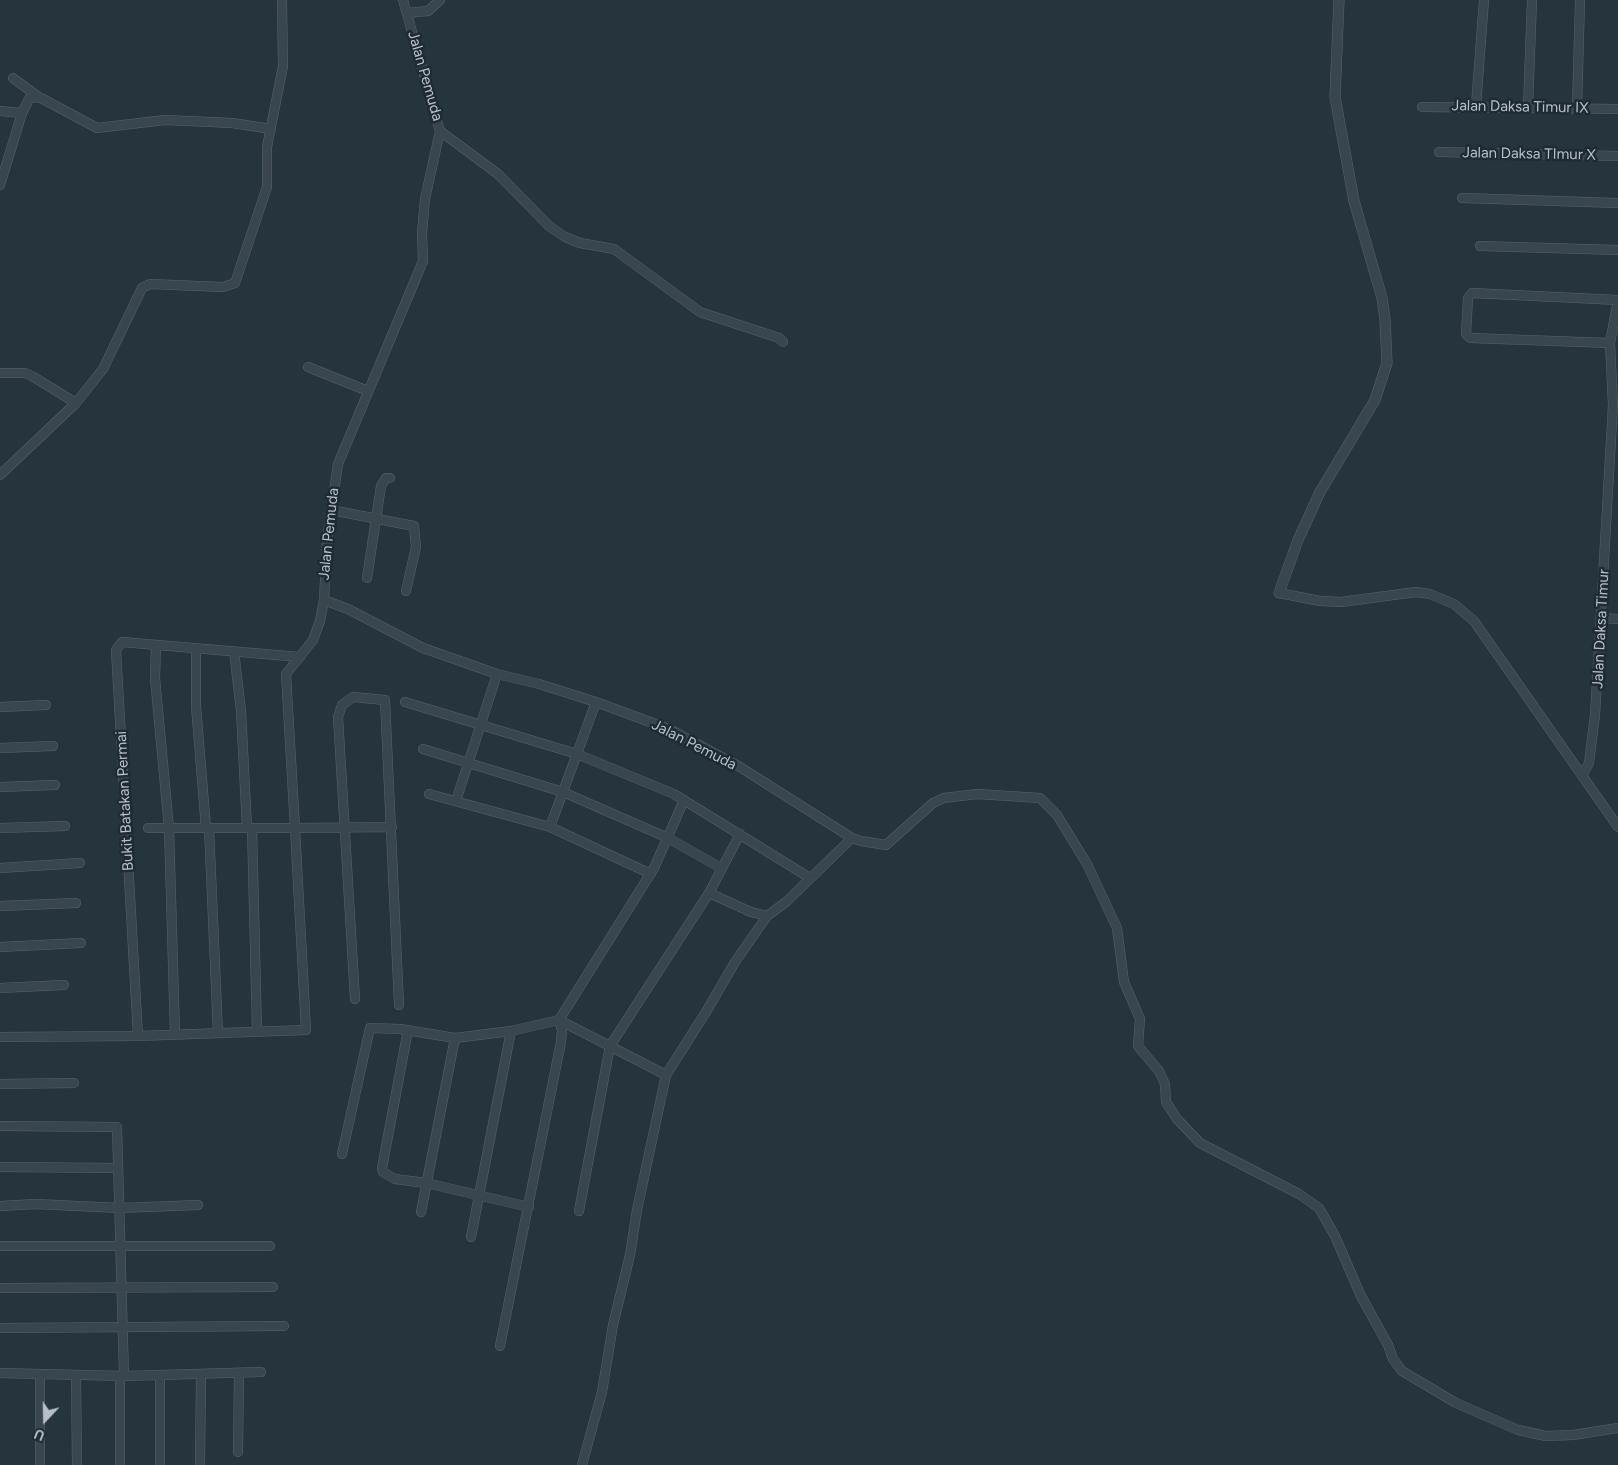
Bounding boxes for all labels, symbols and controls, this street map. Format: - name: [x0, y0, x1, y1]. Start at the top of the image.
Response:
- street label: Jalan Pemuda: [404, 29, 446, 123]
- street label: Jalan Daksa Timur IX: [1451, 97, 1589, 117]
- street label: Jalan Daksa TImur X: [1462, 144, 1596, 164]
- street label: Jalan Pemuda: [315, 487, 343, 581]
- street label: Jalan Daksa Timur: [1589, 569, 1613, 689]
- street label: Jalan Pemuda: [649, 716, 739, 774]
- street label: Bukit Batakan Permai: [112, 730, 138, 872]
- north arrow: [20, 1395, 70, 1445]
- text: U: [32, 1425, 47, 1444]

